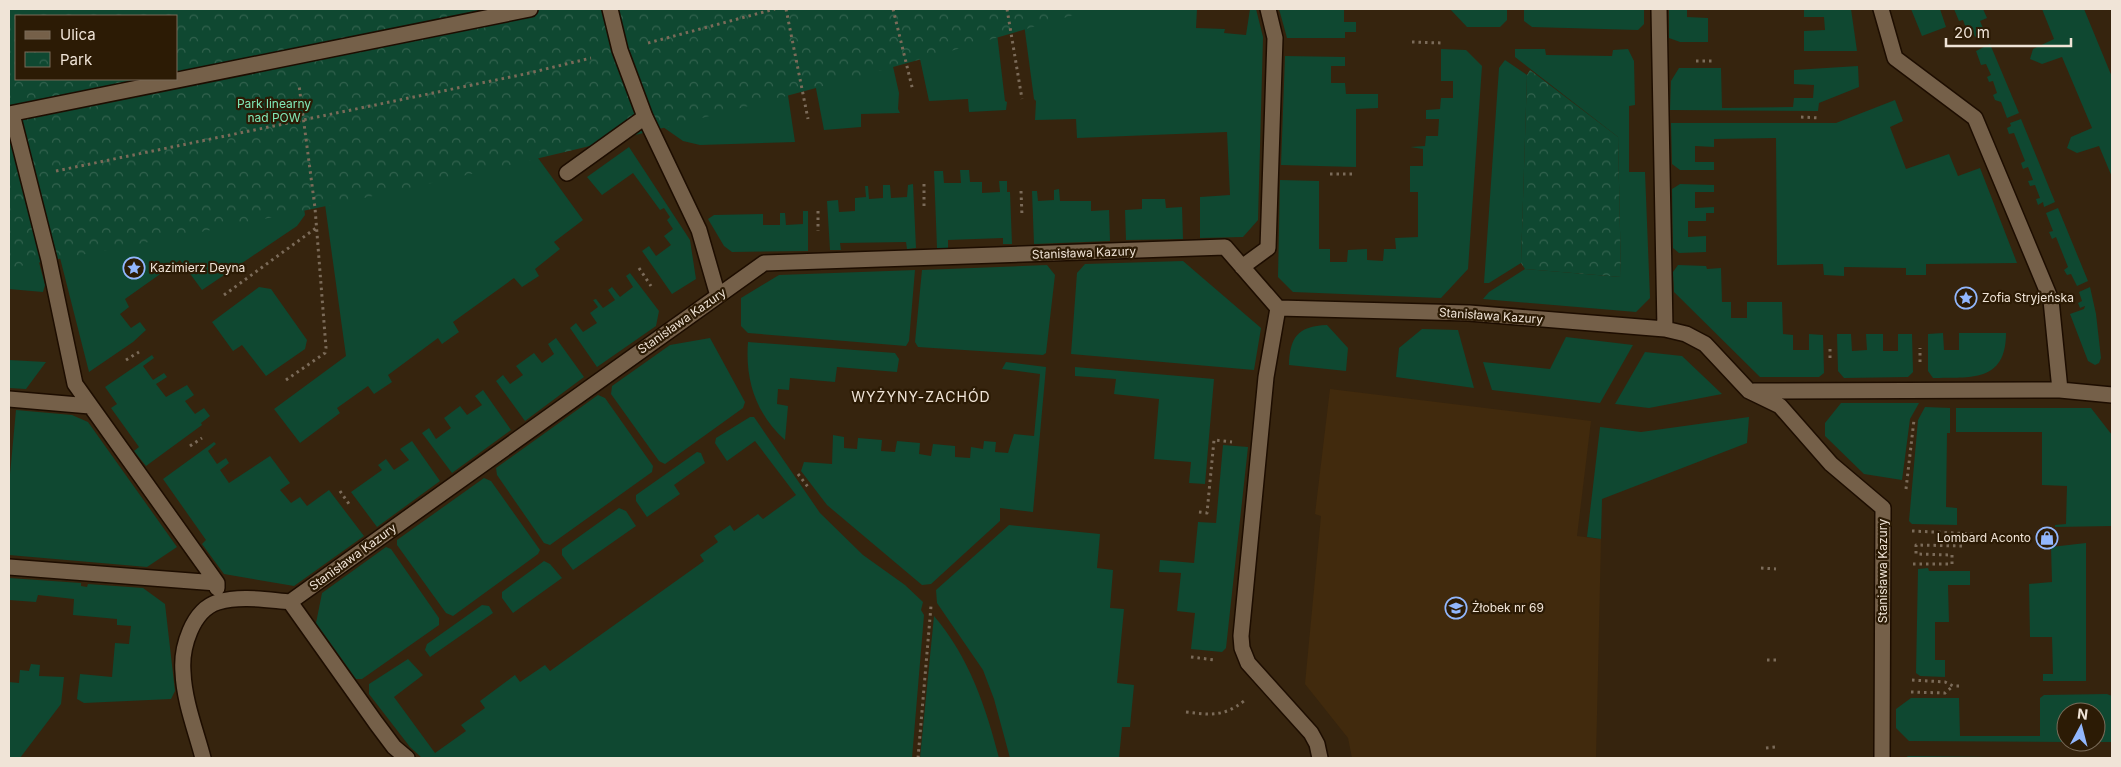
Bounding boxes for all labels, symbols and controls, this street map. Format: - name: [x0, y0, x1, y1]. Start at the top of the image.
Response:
- legend: [15, 15, 178, 80]
- scale bar: [1946, 15, 2071, 47]
- text: 20 m: [1954, 23, 1990, 42]
- text: Ulica: [60, 25, 96, 44]
- text: Park: [60, 50, 93, 69]
- park label: Park linearny nad POW: [237, 96, 311, 125]
- street label: Stanisława Kazury: [1032, 243, 1137, 262]
- place icon: Kazimierz Deyna: [122, 256, 146, 280]
- place label: Kazimierz Deyna: [150, 260, 245, 275]
- street label: Stanisława Kazury: [635, 284, 729, 357]
- place icon: Zofia Stryjeńska: [1954, 286, 1978, 310]
- place label: Zofia Stryjeńska: [1982, 290, 2074, 305]
- street label: Stanisława Kazury: [1438, 304, 1544, 327]
- district label: WYŻYNY-ZACHÓD: [851, 388, 991, 405]
- street label: Stanisława Kazury: [1875, 519, 1890, 623]
- street label: Stanisława Kazury: [306, 520, 400, 593]
- shop icon: Lombard Aconto: [2035, 526, 2059, 550]
- place label: Lombard Aconto: [1937, 530, 2031, 545]
- school or university icon: Żłobek nr 69: [1444, 596, 1468, 620]
- place label: Żłobek nr 69: [1472, 600, 1544, 615]
- north arrow: [2056, 702, 2106, 752]
- text: N: [2076, 705, 2089, 723]

